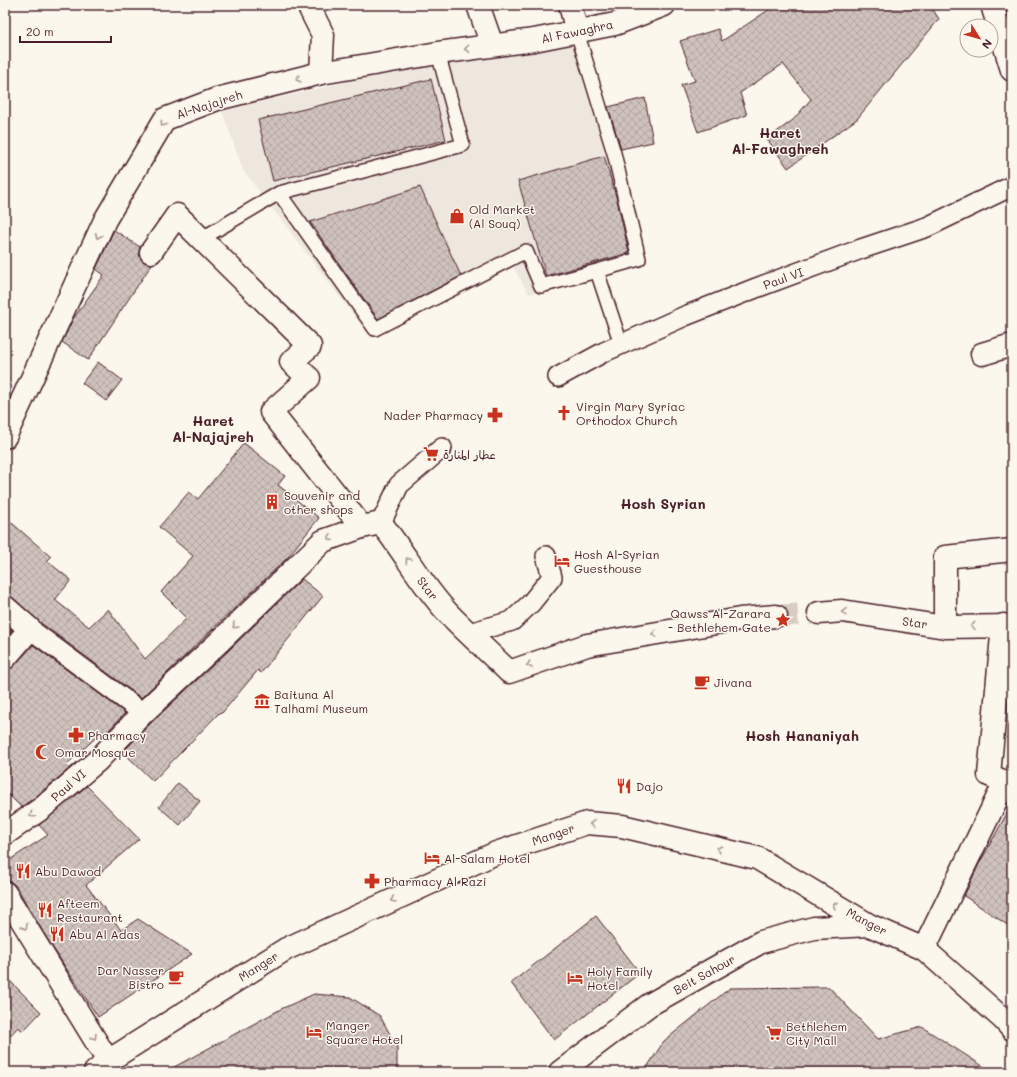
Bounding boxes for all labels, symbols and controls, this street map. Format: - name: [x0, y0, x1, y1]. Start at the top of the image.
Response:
- street label: Al Fawaghra: [539, 16, 615, 46]
- scale bar: [20, 18, 111, 44]
- north arrow: [959, 18, 999, 58]
- text: 20 m: [26, 23, 54, 39]
- text: N: [979, 36, 996, 52]
- one-way arrow: [464, 44, 470, 53]
- one-way arrow: [295, 74, 301, 82]
- street label: Al-Najajreh: [174, 86, 244, 122]
- one-way arrow: [161, 119, 168, 126]
- district label: Haret Al-Fawaghreh: [732, 123, 828, 158]
- place label: Old Market (Al Souq): [469, 201, 535, 231]
- shop icon: Old Market (Al Souq): [448, 207, 466, 225]
- one-way arrow: [95, 231, 103, 239]
- street label: Paul VI: [761, 263, 805, 293]
- place label: Virgin Mary Syriac Orthodox Church: [576, 398, 685, 428]
- church icon: Virgin Mary Syriac Orthodox Church: [555, 404, 573, 422]
- pharmacy icon: Nader Pharmacy: [486, 406, 504, 424]
- place label: Nader Pharmacy: [384, 407, 483, 423]
- district label: Haret Al-Najajreh: [172, 411, 254, 446]
- supermarket icon: عطار المنارة: [422, 445, 440, 463]
- place label: عطار المنارة: [443, 446, 496, 462]
- place label: Souvenir and other shops: [284, 487, 361, 517]
- building icon: Souvenir and other shops: [263, 493, 281, 511]
- district label: Hosh Syrian: [620, 494, 706, 513]
- one-way arrow: [327, 534, 334, 542]
- place label: Hosh Al-Syrian Guesthouse: [574, 546, 659, 576]
- hotel icon: Hosh Al-Syrian Guesthouse: [553, 552, 571, 570]
- one-way arrow: [405, 557, 413, 564]
- street label: Star: [414, 573, 442, 603]
- place label: Qawss Al-Zarara - Bethlehem Gate: [668, 605, 771, 635]
- one-way arrow: [841, 608, 847, 617]
- place icon: Qawss Al-Zarara - Bethlehem Gate: [774, 611, 792, 629]
- street label: Star: [901, 612, 929, 632]
- one-way arrow: [232, 621, 240, 629]
- one-way arrow: [970, 622, 976, 630]
- one-way arrow: [651, 629, 657, 637]
- one-way arrow: [525, 661, 532, 669]
- cafe icon: Jivana: [693, 673, 711, 691]
- place label: Jivana: [714, 674, 752, 690]
- place label: Baituna Al Talhami Museum: [274, 686, 368, 716]
- museum icon: Baituna Al Talhami Museum: [253, 692, 271, 710]
- pharmacy icon: Pharmacy: [67, 726, 85, 744]
- district label: Hosh Hananiyah: [745, 726, 859, 745]
- place label: Pharmacy: [88, 727, 146, 743]
- mosque icon: Omar Mosque: [34, 743, 52, 761]
- place label: Omar Mosque: [55, 744, 136, 760]
- street label: Paul VI: [47, 765, 89, 805]
- restaurant icon: Dajo: [615, 777, 633, 795]
- place label: Dajo: [636, 778, 663, 794]
- one-way arrow: [29, 810, 36, 817]
- street label: Manger: [530, 819, 576, 849]
- one-way arrow: [589, 819, 595, 828]
- one-way arrow: [716, 845, 723, 854]
- hotel icon: Al-Salam Hotel: [423, 849, 441, 867]
- place label: Al-Salam Hotel: [444, 850, 530, 866]
- restaurant icon: Abu Dawod: [14, 862, 32, 880]
- place label: Abu Dawod: [35, 863, 102, 879]
- pharmacy icon: Pharmacy Al Razi: [363, 872, 381, 890]
- place label: Pharmacy Al Razi: [384, 873, 486, 889]
- place label: Afteem Restaurant: [57, 895, 123, 925]
- one-way arrow: [390, 895, 398, 903]
- restaurant icon: Afteem Restaurant: [36, 901, 54, 919]
- one-way arrow: [832, 902, 839, 909]
- street label: Manger: [844, 904, 890, 938]
- one-way arrow: [21, 923, 28, 930]
- restaurant icon: Abu Al Adas: [48, 925, 66, 943]
- place label: Abu Al Adas: [69, 926, 140, 942]
- street label: Manger: [235, 948, 281, 984]
- street label: Beit Sahour: [670, 950, 738, 998]
- place label: Dar Nasser Bistro: [97, 962, 164, 992]
- place label: Holy Family Hotel: [587, 963, 653, 993]
- cafe icon: Dar Nasser Bistro: [167, 968, 185, 986]
- hotel icon: Holy Family Hotel: [566, 969, 584, 987]
- place label: Manger Square Hotel: [326, 1017, 403, 1047]
- place label: Bethlehem City Mall: [786, 1018, 847, 1048]
- hotel icon: Manger Square Hotel: [305, 1023, 323, 1041]
- supermarket icon: Bethlehem City Mall: [765, 1024, 783, 1042]
- one-way arrow: [89, 1033, 96, 1040]

